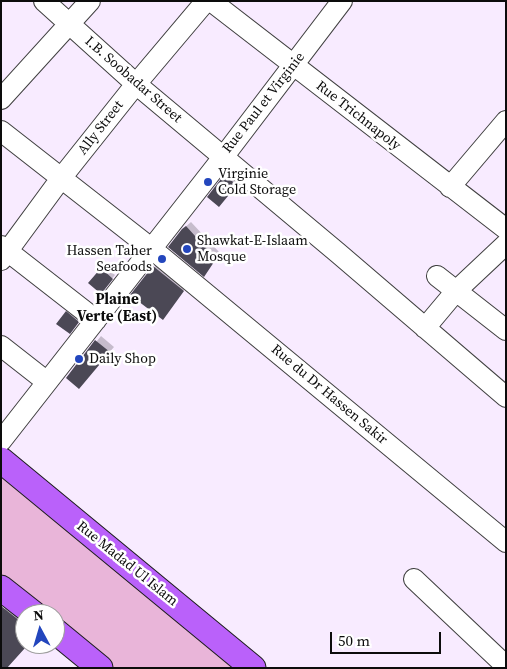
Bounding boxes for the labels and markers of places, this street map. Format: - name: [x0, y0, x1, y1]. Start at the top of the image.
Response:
- place label: Virginie Cold Storage: [218, 166, 296, 198]
- marker: Virginie Cold Storage: [202, 176, 214, 188]
- place label: Shawkat-E-Islaam Mosque: [197, 233, 308, 266]
- place label: Hassen Taher Seafoods: [67, 243, 152, 276]
- marker: Shawkat-E-Islaam Mosque: [181, 243, 193, 255]
- marker: Hassen Taher Seafoods: [156, 253, 168, 265]
- place label: Daily Shop: [89, 351, 156, 367]
- marker: Daily Shop: [73, 353, 85, 365]

